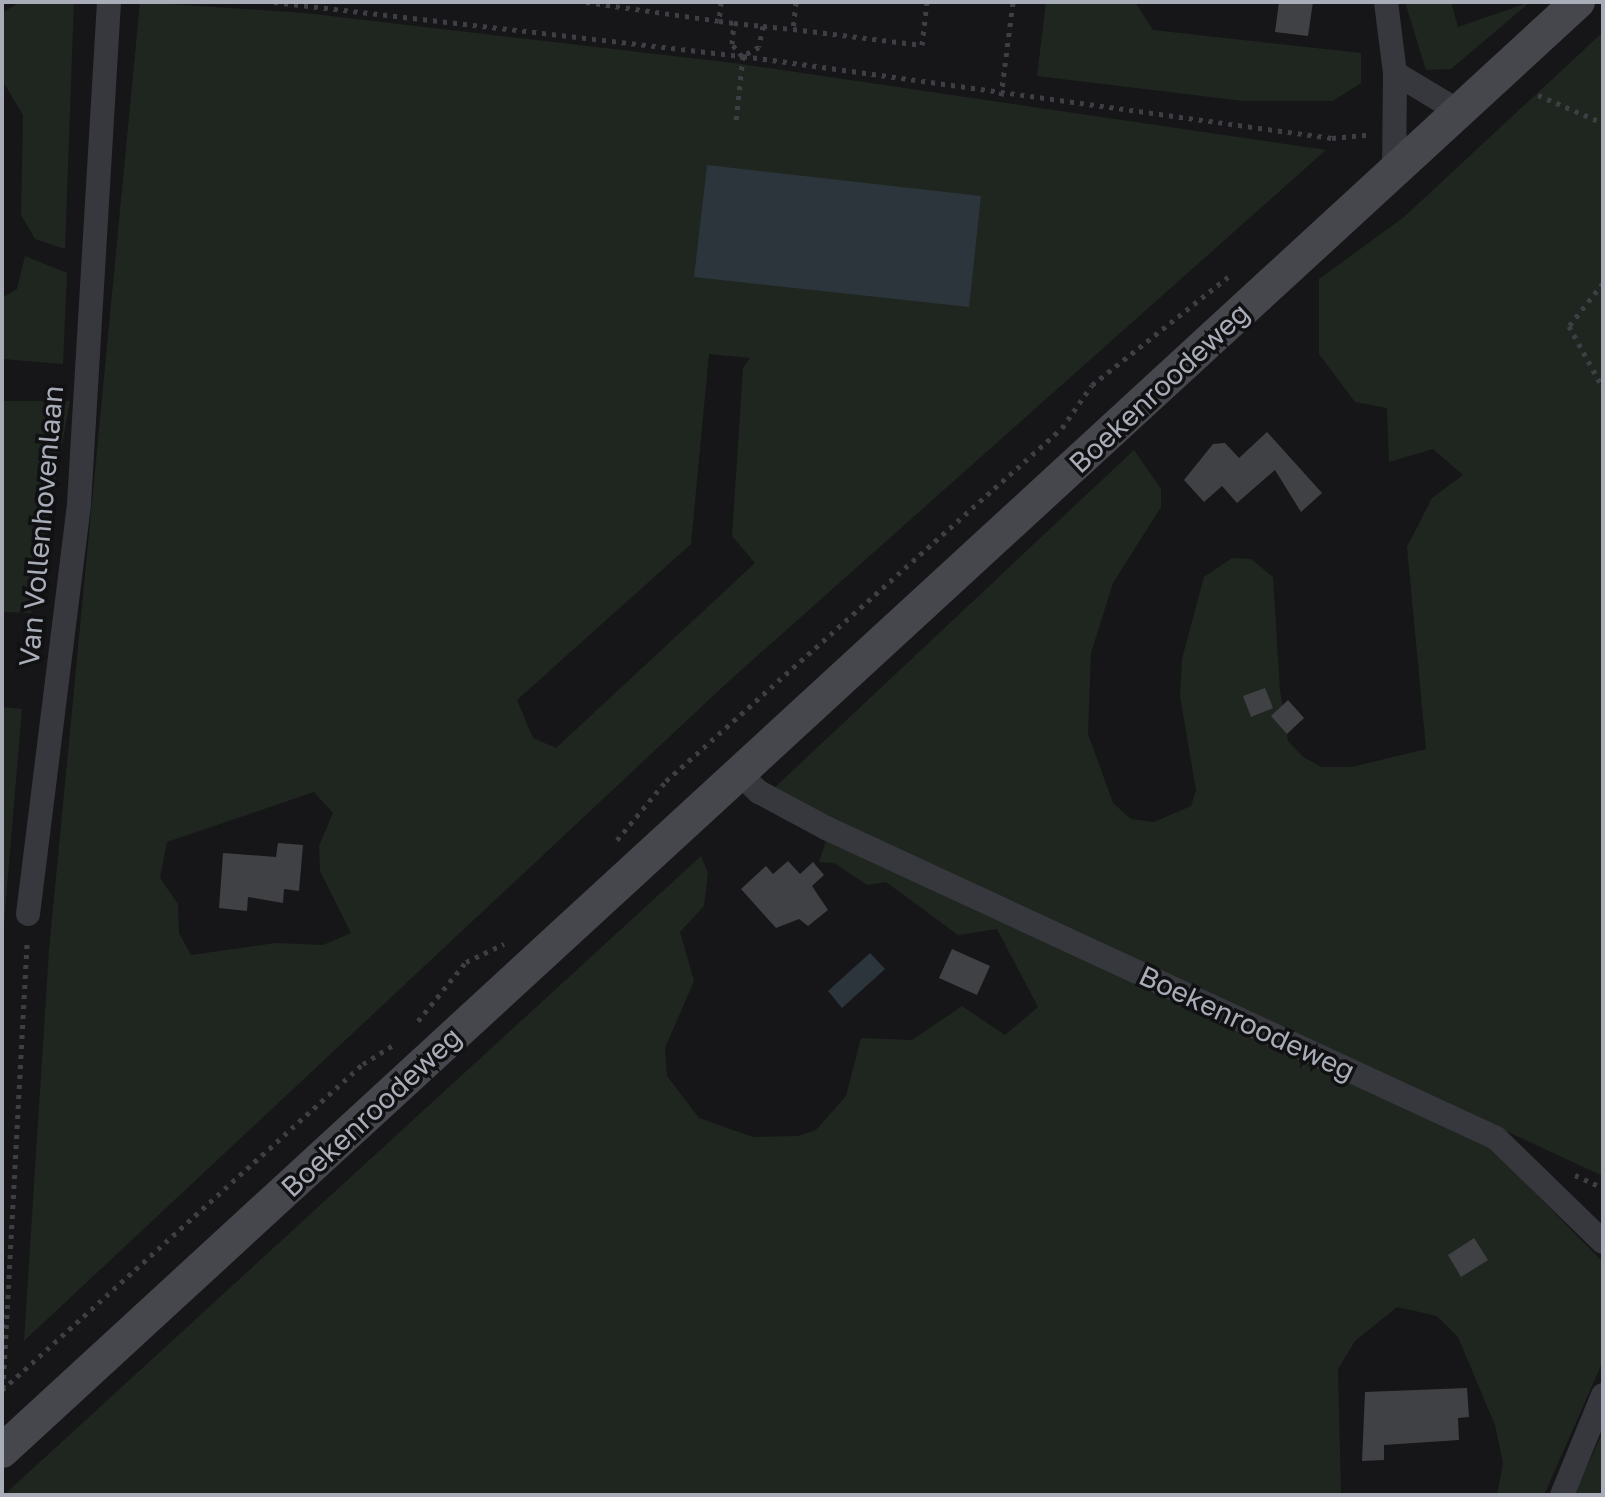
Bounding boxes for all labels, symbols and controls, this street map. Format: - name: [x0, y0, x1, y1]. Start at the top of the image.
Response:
- street label: Boekenroodeweg: [1062, 296, 1256, 480]
- street label: Van Vollenhovenlaan: [12, 384, 70, 668]
- street label: Boekenroodeweg: [1134, 958, 1360, 1088]
- street label: Boekenroodeweg: [274, 1020, 468, 1204]

